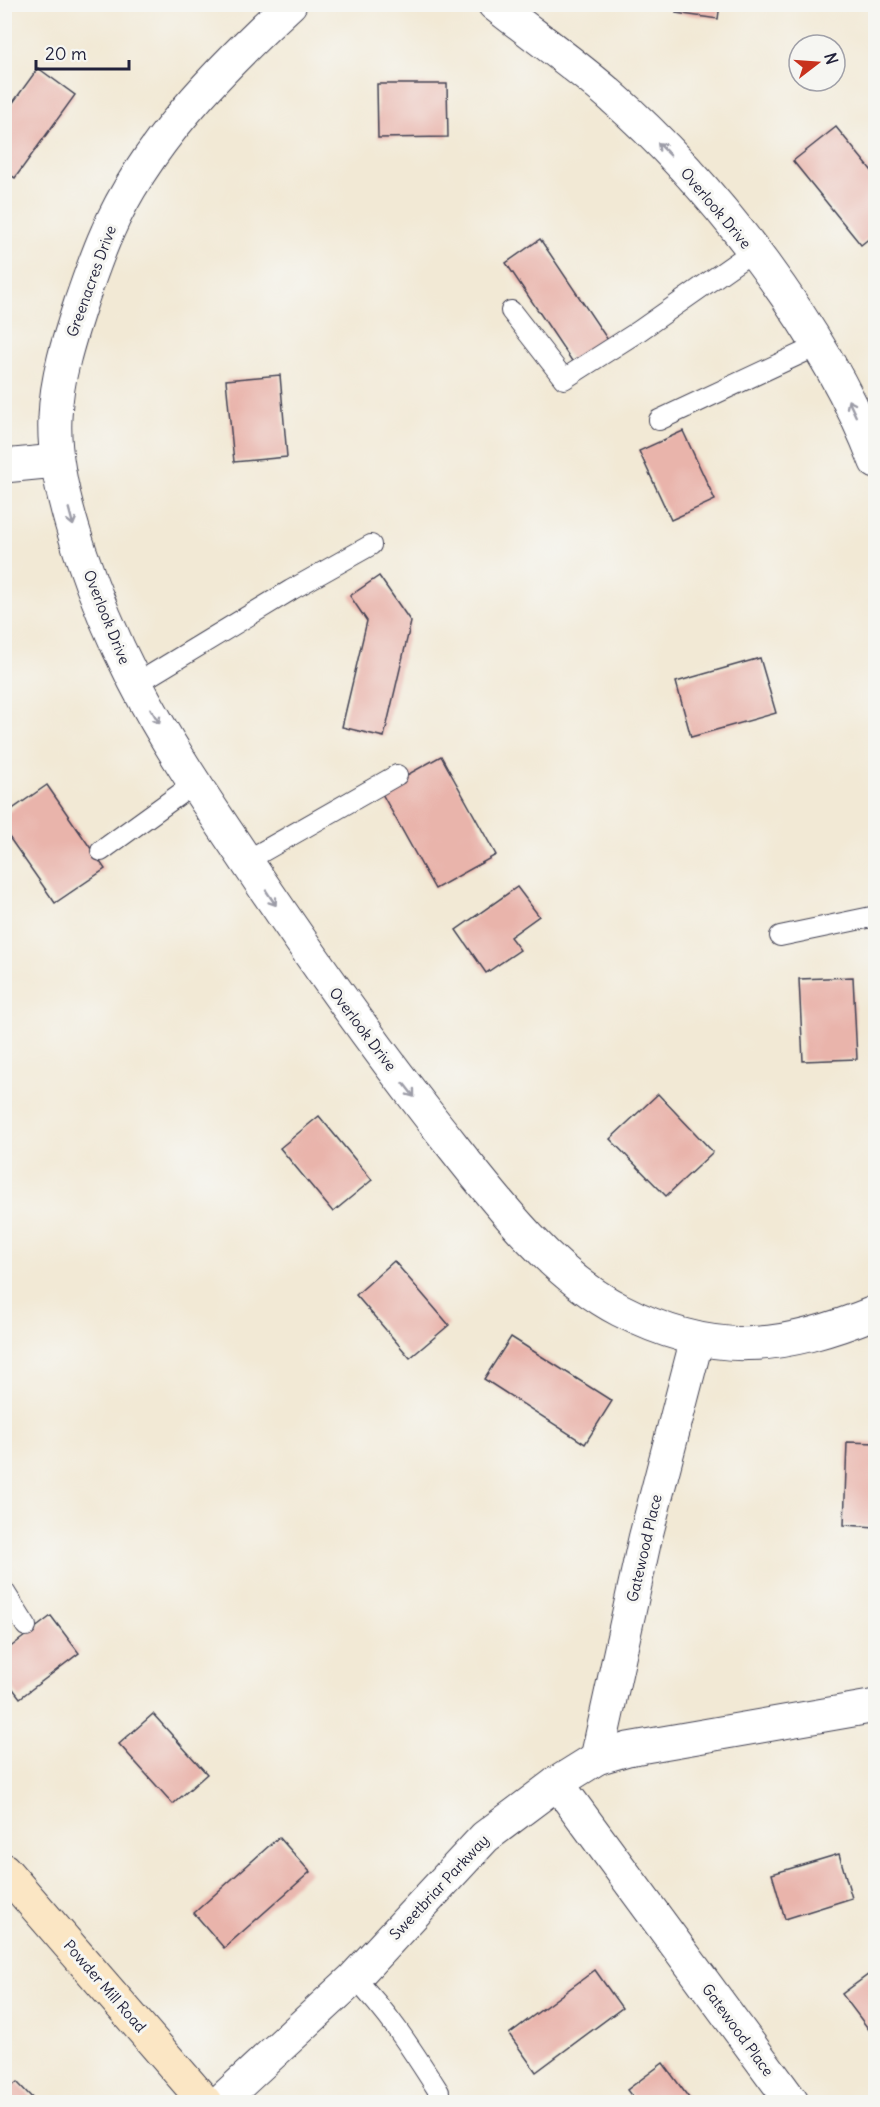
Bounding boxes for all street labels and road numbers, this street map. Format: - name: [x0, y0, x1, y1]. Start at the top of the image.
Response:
- street label: Overlook Drive: [677, 164, 755, 252]
- street label: Greenacres Drive: [62, 223, 120, 339]
- street label: Overlook Drive: [79, 567, 135, 667]
- street label: Overlook Drive: [325, 983, 401, 1075]
- street label: Gatewood Place: [622, 1492, 666, 1604]
- street label: Sweetbriar Parkway: [385, 1830, 493, 1944]
- street label: Powder Mill Road: [60, 1936, 150, 2036]
- street label: Gatewood Place: [698, 1980, 778, 2080]

